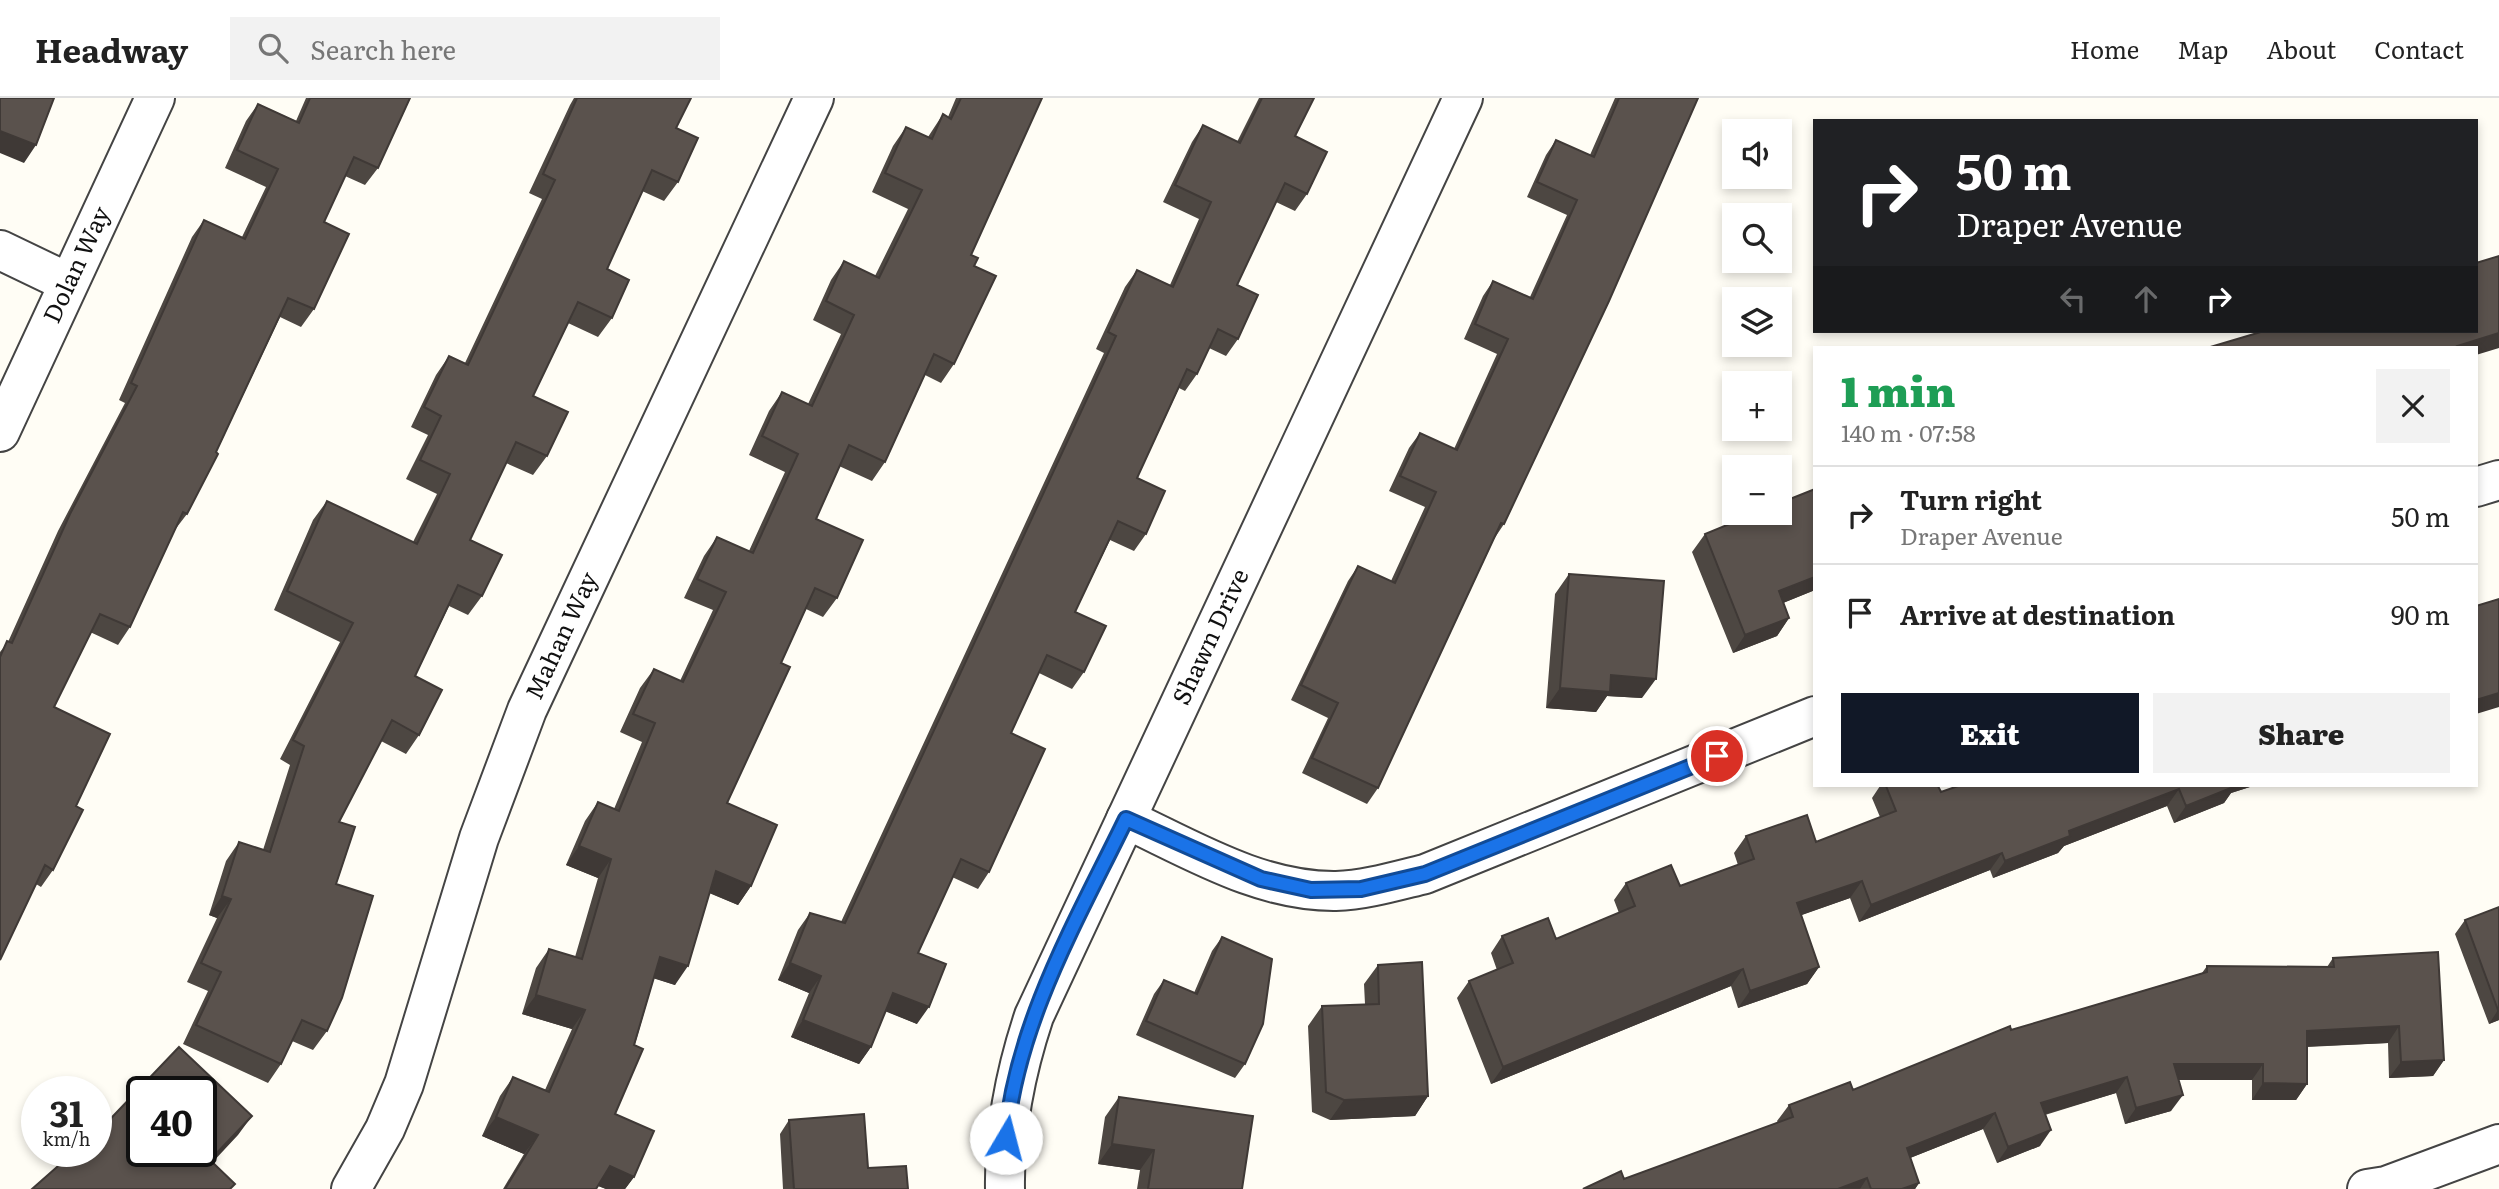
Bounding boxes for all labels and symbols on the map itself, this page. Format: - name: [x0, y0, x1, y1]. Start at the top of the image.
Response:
- street label: Dolan Way: [33, 200, 117, 328]
- street label: Shawn Drive: [1162, 562, 1256, 710]
- street label: Mahan Way: [515, 565, 605, 704]
- pin: [1687, 726, 1747, 786]
- speed limit sign: 40: [126, 1076, 217, 1167]
- position arrow: [969, 1101, 1043, 1175]

